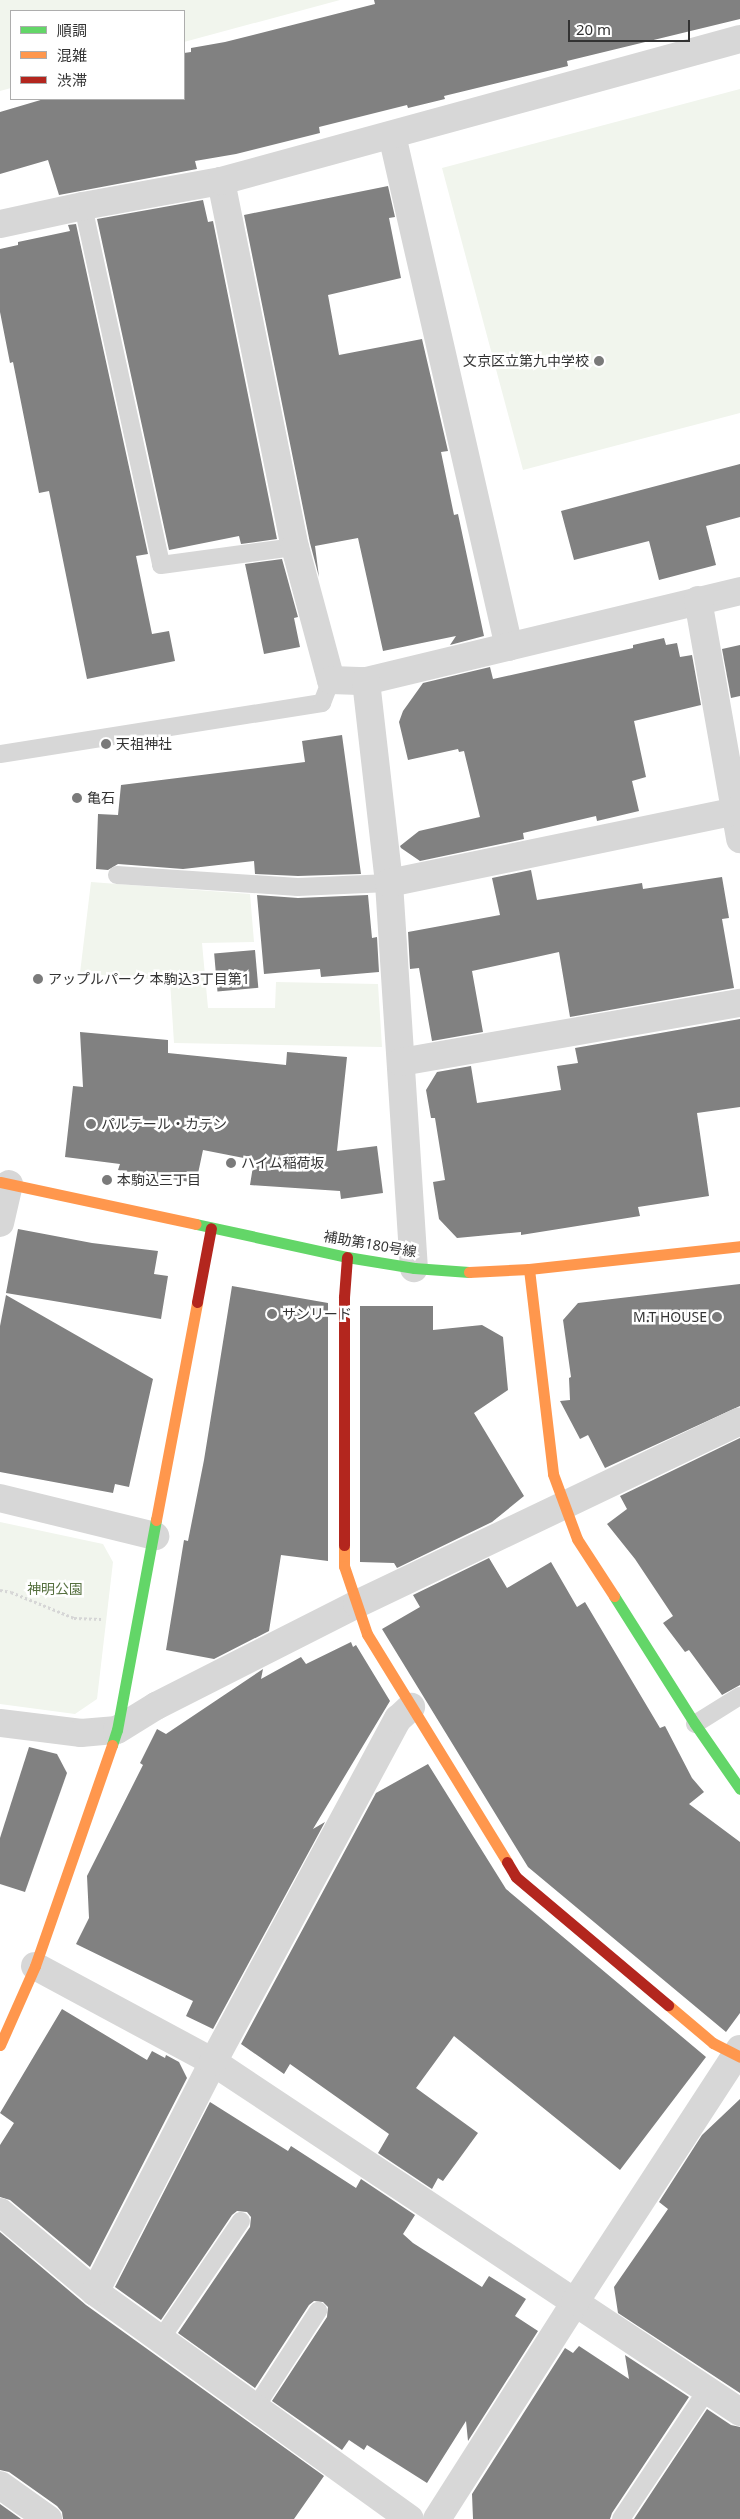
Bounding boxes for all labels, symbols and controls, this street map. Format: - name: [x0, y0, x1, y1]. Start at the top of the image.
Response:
- legend: [10, 10, 185, 100]
- scale bar: [570, 10, 692, 42]
- text: 20 m: [576, 19, 611, 39]
- text: 順調: [57, 20, 87, 40]
- text: 混雑: [57, 45, 87, 65]
- text: 渋滞: [57, 70, 87, 90]
- place label: 文京区立第九中学校: [463, 353, 589, 369]
- marker: 文京区立第九中学校: [593, 355, 605, 367]
- place label: 天祖神社: [116, 736, 172, 752]
- marker: 天祖神社: [100, 738, 112, 750]
- place label: 亀石: [87, 790, 115, 806]
- marker: 亀石: [71, 792, 83, 804]
- place label: アップルパーク 本駒込3丁目第1: [48, 971, 250, 987]
- marker: アップルパーク 本駒込3丁目第1: [32, 973, 44, 985]
- place label: パルテール・カテン: [101, 1116, 227, 1132]
- marker: パルテール・カテン: [85, 1118, 97, 1130]
- place label: ハイム稲荷坂: [241, 1155, 325, 1171]
- marker: ハイム稲荷坂: [225, 1157, 237, 1169]
- place label: 本駒込三丁目: [117, 1172, 201, 1188]
- marker: 本駒込三丁目: [101, 1174, 113, 1186]
- street label: 補助第180号線: [322, 1228, 418, 1260]
- place label: サンリード: [282, 1306, 352, 1322]
- marker: サンリード: [266, 1308, 278, 1320]
- place label: M.T HOUSE: [633, 1309, 707, 1325]
- marker: M.T HOUSE: [711, 1311, 723, 1323]
- park label: 神明公園: [27, 1581, 83, 1597]

